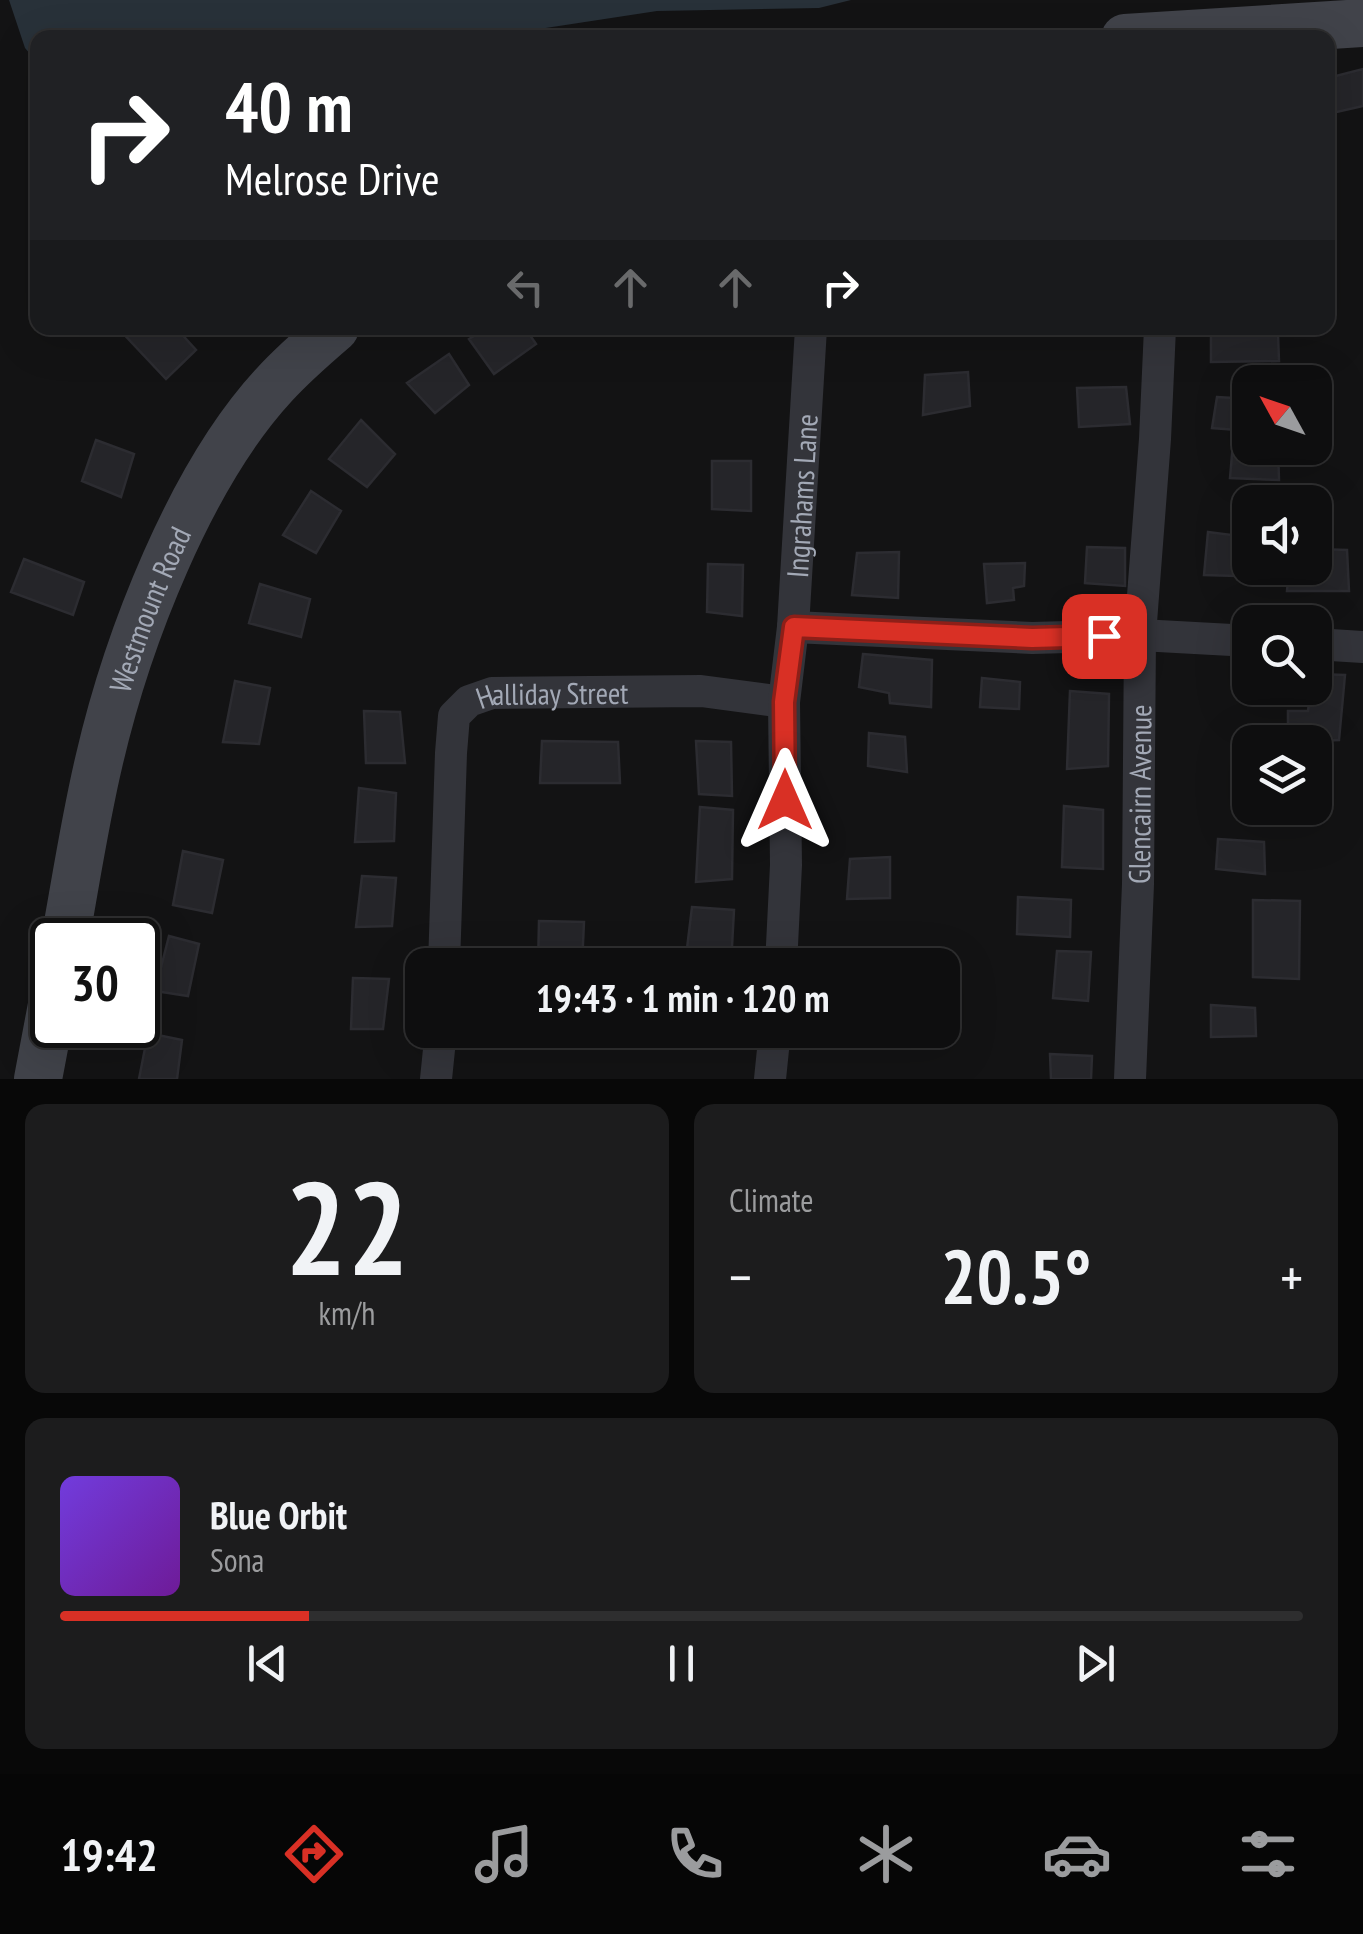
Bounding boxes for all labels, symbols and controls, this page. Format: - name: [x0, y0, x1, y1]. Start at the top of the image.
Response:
- text: 40 m: [225, 61, 353, 151]
- icon: right: [60, 70, 190, 200]
- text: Melrose Drive: [225, 149, 440, 207]
- icon: left: [498, 260, 553, 315]
- icon: ahead: [603, 260, 658, 315]
- icon: ahead: [708, 260, 763, 315]
- icon: right: [813, 260, 868, 315]
- north arrow: [1232, 365, 1332, 465]
- map controls: [1232, 365, 1332, 825]
- street label: Ingrahams Lane: [776, 413, 825, 579]
- button: sound: [1232, 485, 1332, 585]
- street label: Westmount Road: [99, 520, 199, 697]
- pin: [1062, 594, 1147, 679]
- button: search: [1232, 605, 1332, 705]
- icon: arrive: [1077, 609, 1132, 664]
- street label: Halliday Street: [470, 672, 629, 717]
- street label: Glencairn Avenue: [1119, 704, 1159, 884]
- button: layers: [1232, 725, 1332, 825]
- position arrow: [733, 748, 837, 852]
- speed limit sign: 30: [30, 918, 160, 1048]
- text: 19:43 · 1 min · 120 m: [536, 973, 829, 1022]
- text: 22: [285, 1143, 409, 1311]
- text: Climate: [729, 1179, 813, 1221]
- text: 20.5°: [941, 1228, 1091, 1325]
- text: −: [729, 1241, 752, 1312]
- text: +: [1280, 1241, 1303, 1312]
- text: km/h: [319, 1292, 375, 1334]
- text: Blue Orbit: [210, 1490, 347, 1539]
- text: Sona: [210, 1539, 264, 1581]
- icon: previous: [240, 1636, 295, 1691]
- icon: pause: [654, 1636, 709, 1691]
- icon: next: [1068, 1636, 1123, 1691]
- icon: directions: [279, 1819, 349, 1889]
- icon: music: [469, 1819, 539, 1889]
- icon: phone: [660, 1819, 730, 1889]
- icon: climate: [851, 1819, 921, 1889]
- icon: car: [1042, 1819, 1112, 1889]
- icon: filters: [1233, 1819, 1303, 1889]
- text: 19:42: [60, 1825, 158, 1883]

